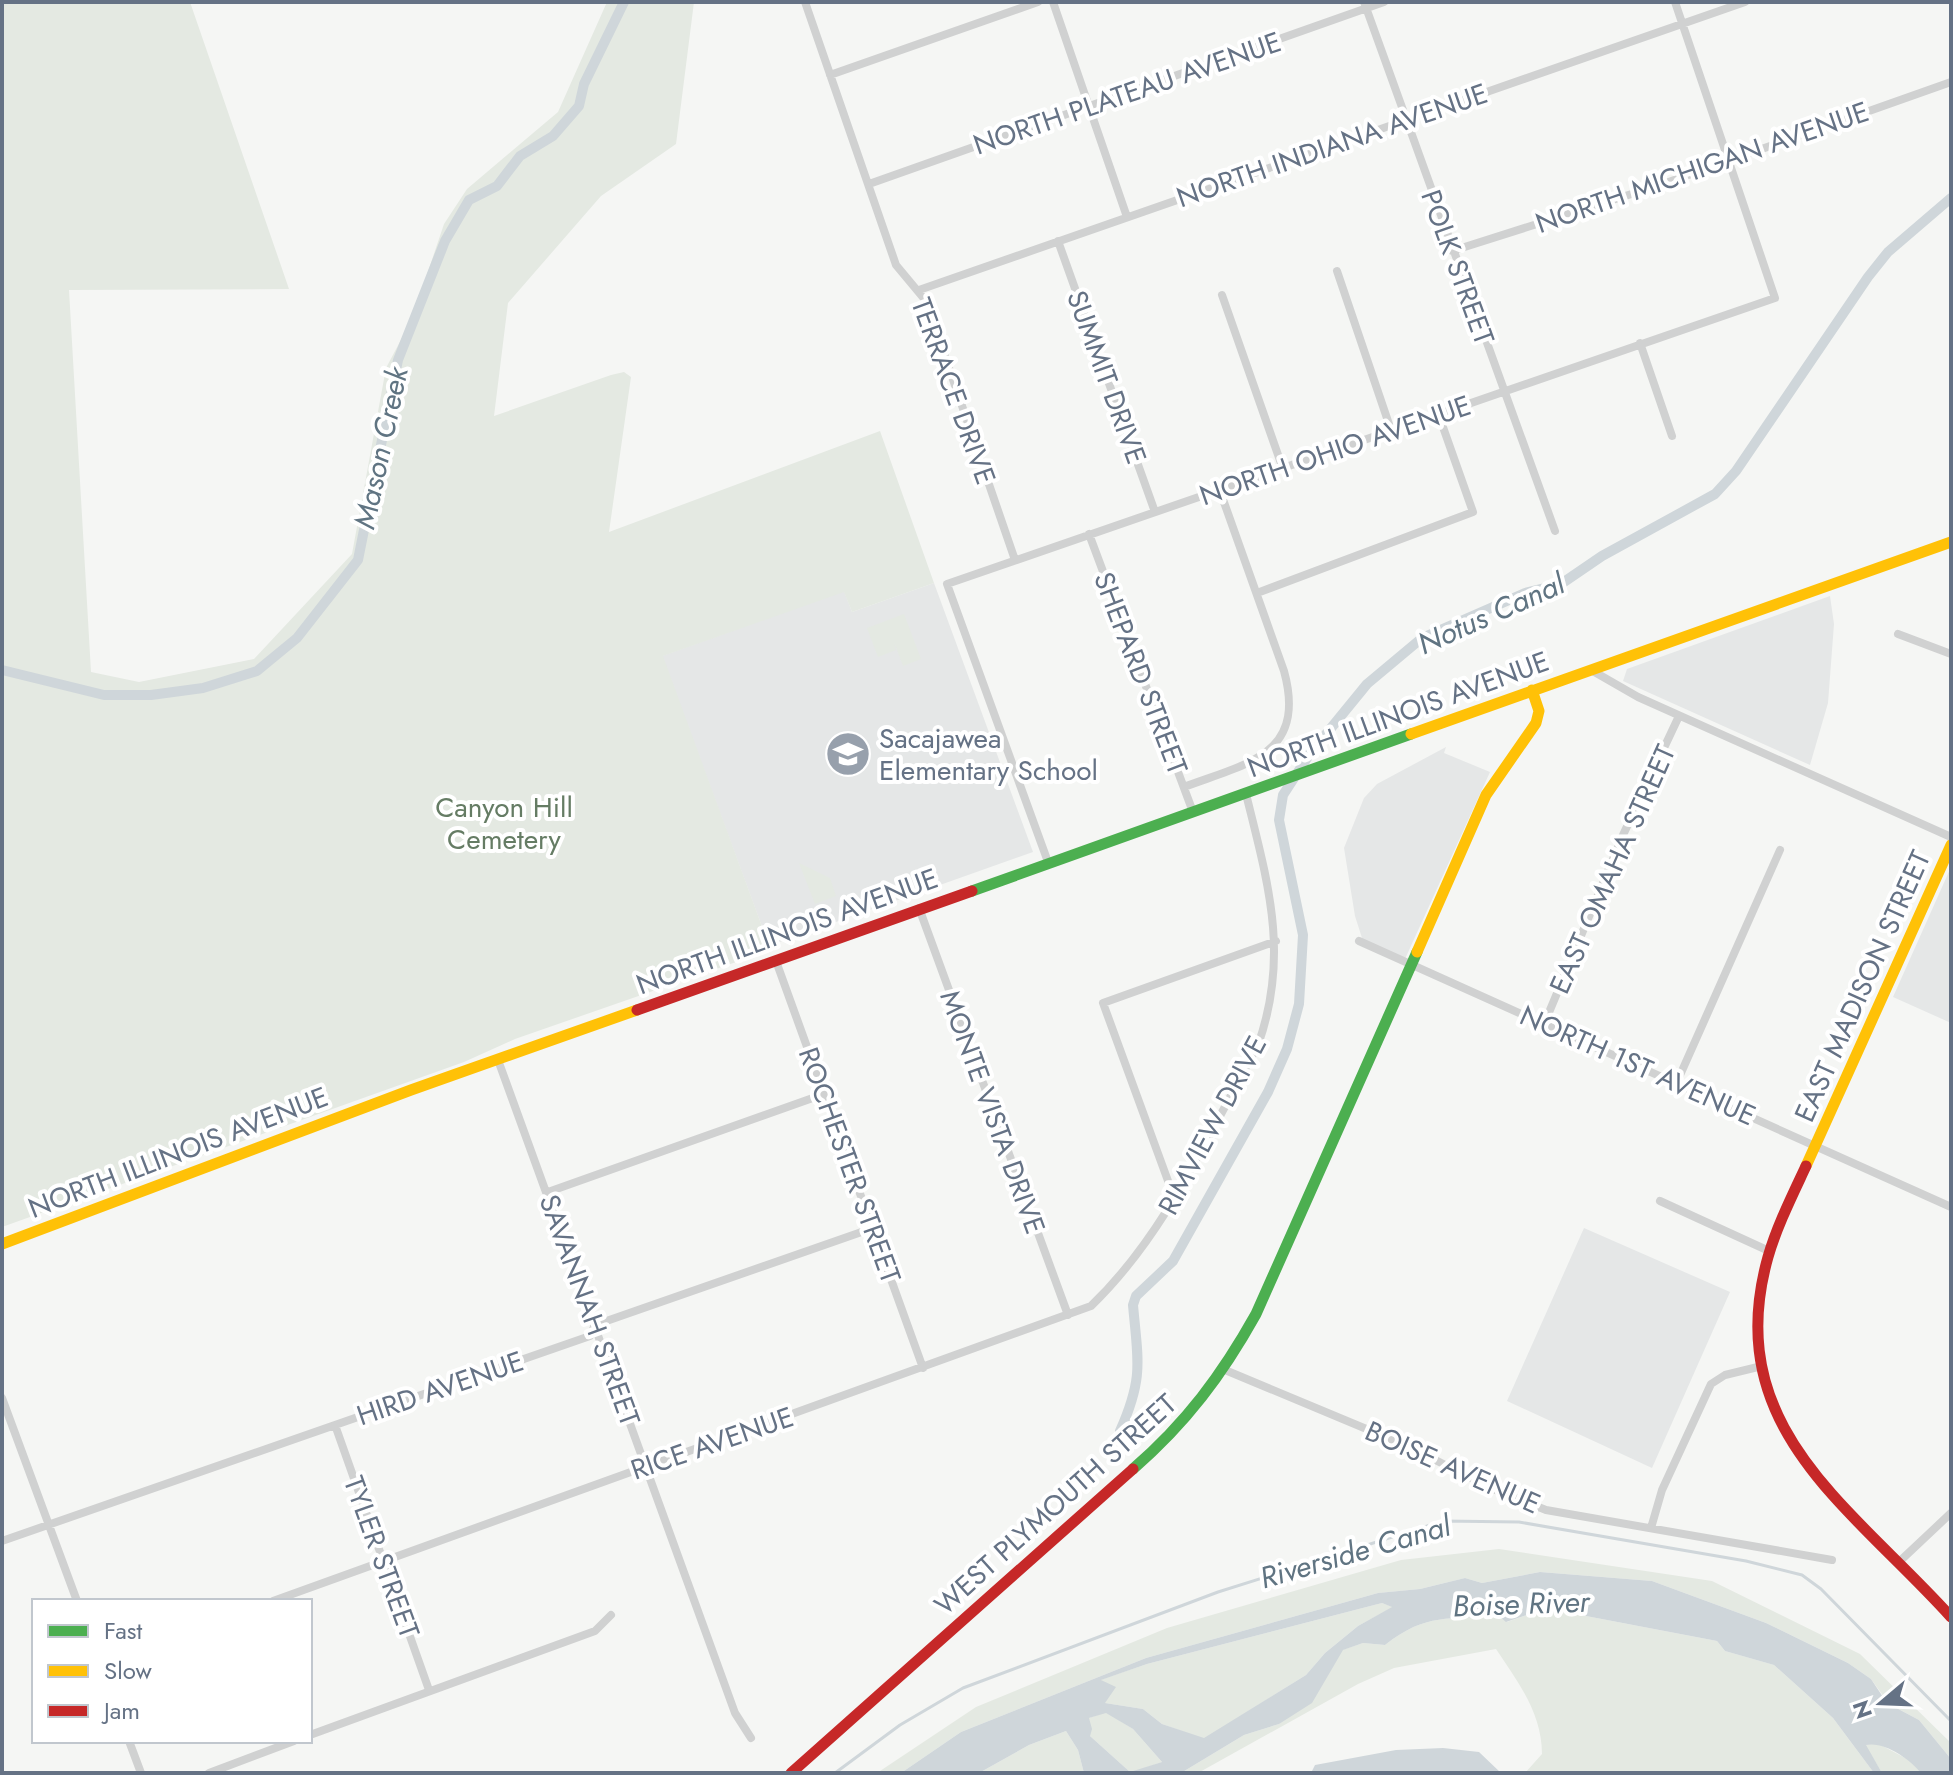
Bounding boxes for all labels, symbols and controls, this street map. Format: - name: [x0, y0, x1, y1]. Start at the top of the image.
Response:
- street label: NORTH PLATEAU AVENUE: [968, 21, 1287, 165]
- street label: NORTH INDIANA AVENUE: [1171, 73, 1493, 218]
- street label: NORTH MICHIGAN AVENUE: [1530, 91, 1874, 244]
- street label: POLK STREET: [1411, 184, 1505, 350]
- street label: SUMMIT DRIVE: [1056, 285, 1157, 470]
- street label: TERRACE DRIVE: [901, 292, 1006, 490]
- water label: Mason Creek: [342, 362, 419, 533]
- street label: NORTH OHIO AVENUE: [1194, 385, 1476, 516]
- water label: Notus Canal: [1411, 562, 1572, 665]
- street label: SHEPARD STREET: [1083, 566, 1198, 780]
- street label: NORTH ILLINOIS AVENUE: [1242, 641, 1555, 788]
- place label: Sacajawea Elementary School: [879, 718, 1098, 791]
- school or university icon: Sacajawea Elementary School: [824, 730, 872, 778]
- street label: EAST OMAHA STREET: [1539, 738, 1686, 1000]
- park label: Canyon Hill Cemetery: [435, 787, 573, 860]
- street label: EAST MADISON STREET: [1784, 844, 1941, 1128]
- street label: NORTH ILLINOIS AVENUE: [631, 858, 944, 1005]
- street label: MONTE VISTA DRIVE: [929, 985, 1056, 1240]
- street label: NORTH 1ST AVENUE: [1513, 995, 1762, 1136]
- street label: RIMVIEW DRIVE: [1148, 1028, 1277, 1222]
- street label: ROCHESTER STREET: [788, 1042, 911, 1289]
- street label: NORTH ILLINOIS AVENUE: [22, 1076, 334, 1229]
- street label: SAVANNAH STREET: [529, 1189, 650, 1432]
- street label: HIRD AVENUE: [351, 1341, 529, 1436]
- street label: WEST PLYMOUTH STREET: [925, 1384, 1185, 1624]
- street label: RICE AVENUE: [625, 1396, 799, 1490]
- street label: BOISE AVENUE: [1359, 1411, 1547, 1524]
- street label: TYLER STREET: [333, 1471, 430, 1644]
- water label: Riverside Canal: [1255, 1503, 1456, 1599]
- water label: Boise River: [1452, 1580, 1592, 1627]
- legend: [32, 1599, 312, 1743]
- text: Fast: [104, 1613, 142, 1648]
- text: Slow: [104, 1653, 152, 1688]
- north arrow: [1841, 1663, 1921, 1743]
- text: Jam: [101, 1693, 140, 1728]
- text: N: [1844, 1696, 1880, 1723]

